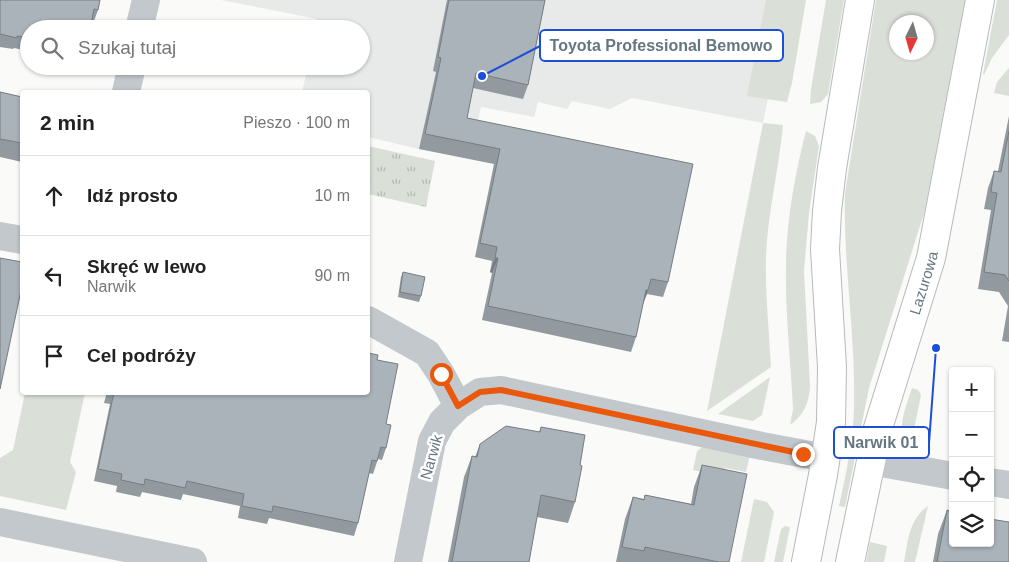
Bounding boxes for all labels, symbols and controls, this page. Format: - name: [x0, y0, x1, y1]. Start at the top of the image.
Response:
- north arrow: [889, 15, 934, 60]
- search box: [20, 20, 370, 75]
- callout: Toyota Professional Bemowo: [540, 30, 783, 61]
- icon: search: [38, 34, 66, 62]
- text: Szukaj tutaj: [78, 37, 176, 58]
- text: Toyota Professional Bemowo: [550, 37, 773, 54]
- text: 2 min: [40, 111, 95, 134]
- text: Pieszo · 100 m: [243, 114, 350, 131]
- icon: ahead: [40, 182, 68, 210]
- text: Idź prosto: [87, 185, 178, 206]
- text: 10 m: [314, 187, 350, 204]
- street label: Lazurowa: [905, 249, 941, 316]
- text: Skręć w lewo: [87, 256, 206, 277]
- icon: left: [40, 262, 68, 290]
- text: 90 m: [314, 267, 350, 284]
- text: Narwik: [87, 278, 136, 295]
- icon: arrive: [40, 342, 68, 370]
- text: Cel podróży: [87, 345, 196, 366]
- route start: [430, 363, 453, 386]
- map controls: [949, 367, 994, 547]
- button: +: [949, 367, 994, 412]
- button: −: [949, 412, 994, 457]
- callout: Narwik 01: [834, 427, 929, 458]
- street label: Narwik: [417, 432, 446, 481]
- text: Narwik 01: [844, 434, 918, 451]
- route end: [792, 443, 815, 466]
- button: locate: [949, 457, 994, 502]
- button: layers: [949, 502, 994, 547]

